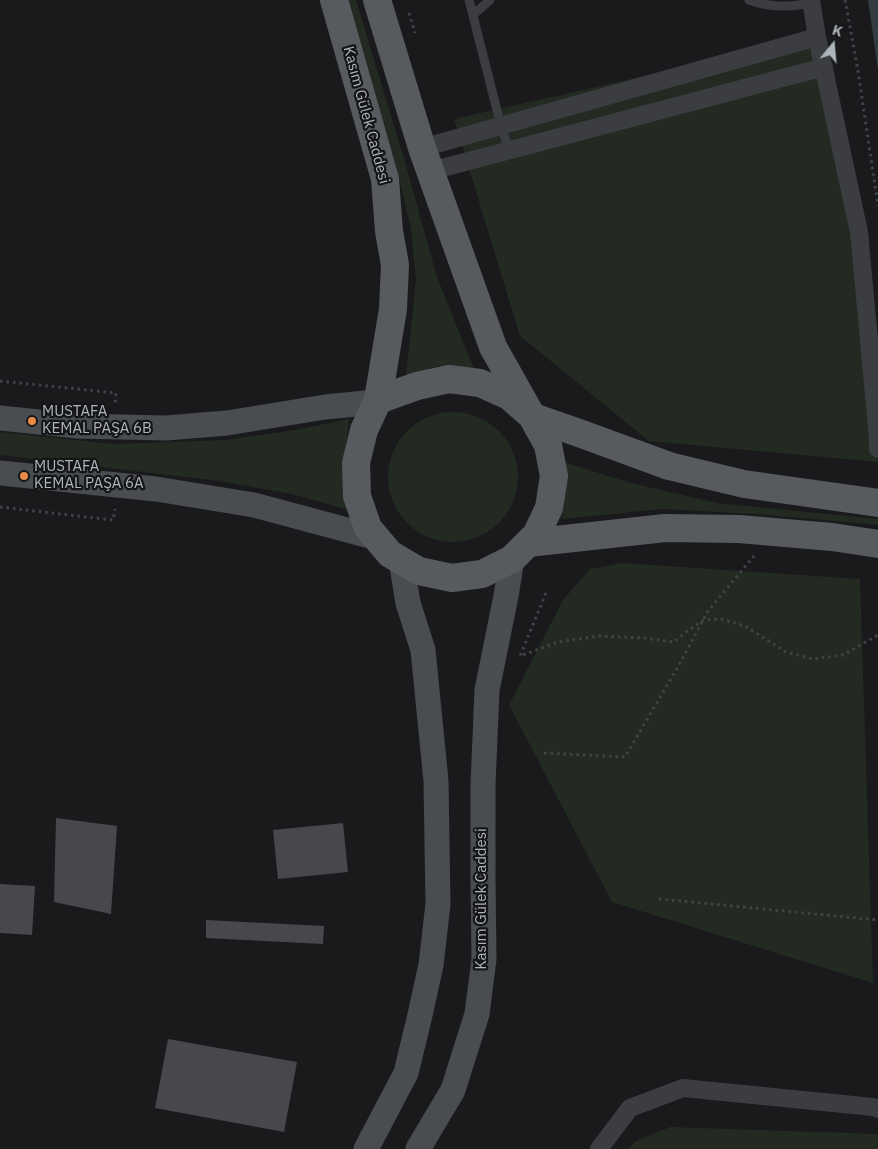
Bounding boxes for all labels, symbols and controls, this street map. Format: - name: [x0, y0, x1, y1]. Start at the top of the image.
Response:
- north arrow: [808, 20, 858, 70]
- text: K: [830, 21, 845, 41]
- street label: Kasım Gülek Caddesi: [339, 44, 393, 186]
- place label: MUSTAFA KEMAL PAŞA 6B: [42, 403, 152, 438]
- marker: MUSTAFA KEMAL PAŞA 6B: [26, 415, 38, 427]
- place label: MUSTAFA KEMAL PAŞA 6A: [34, 458, 144, 493]
- marker: MUSTAFA KEMAL PAŞA 6A: [18, 470, 30, 482]
- street label: Kasım Gülek Caddesi: [473, 828, 491, 970]

